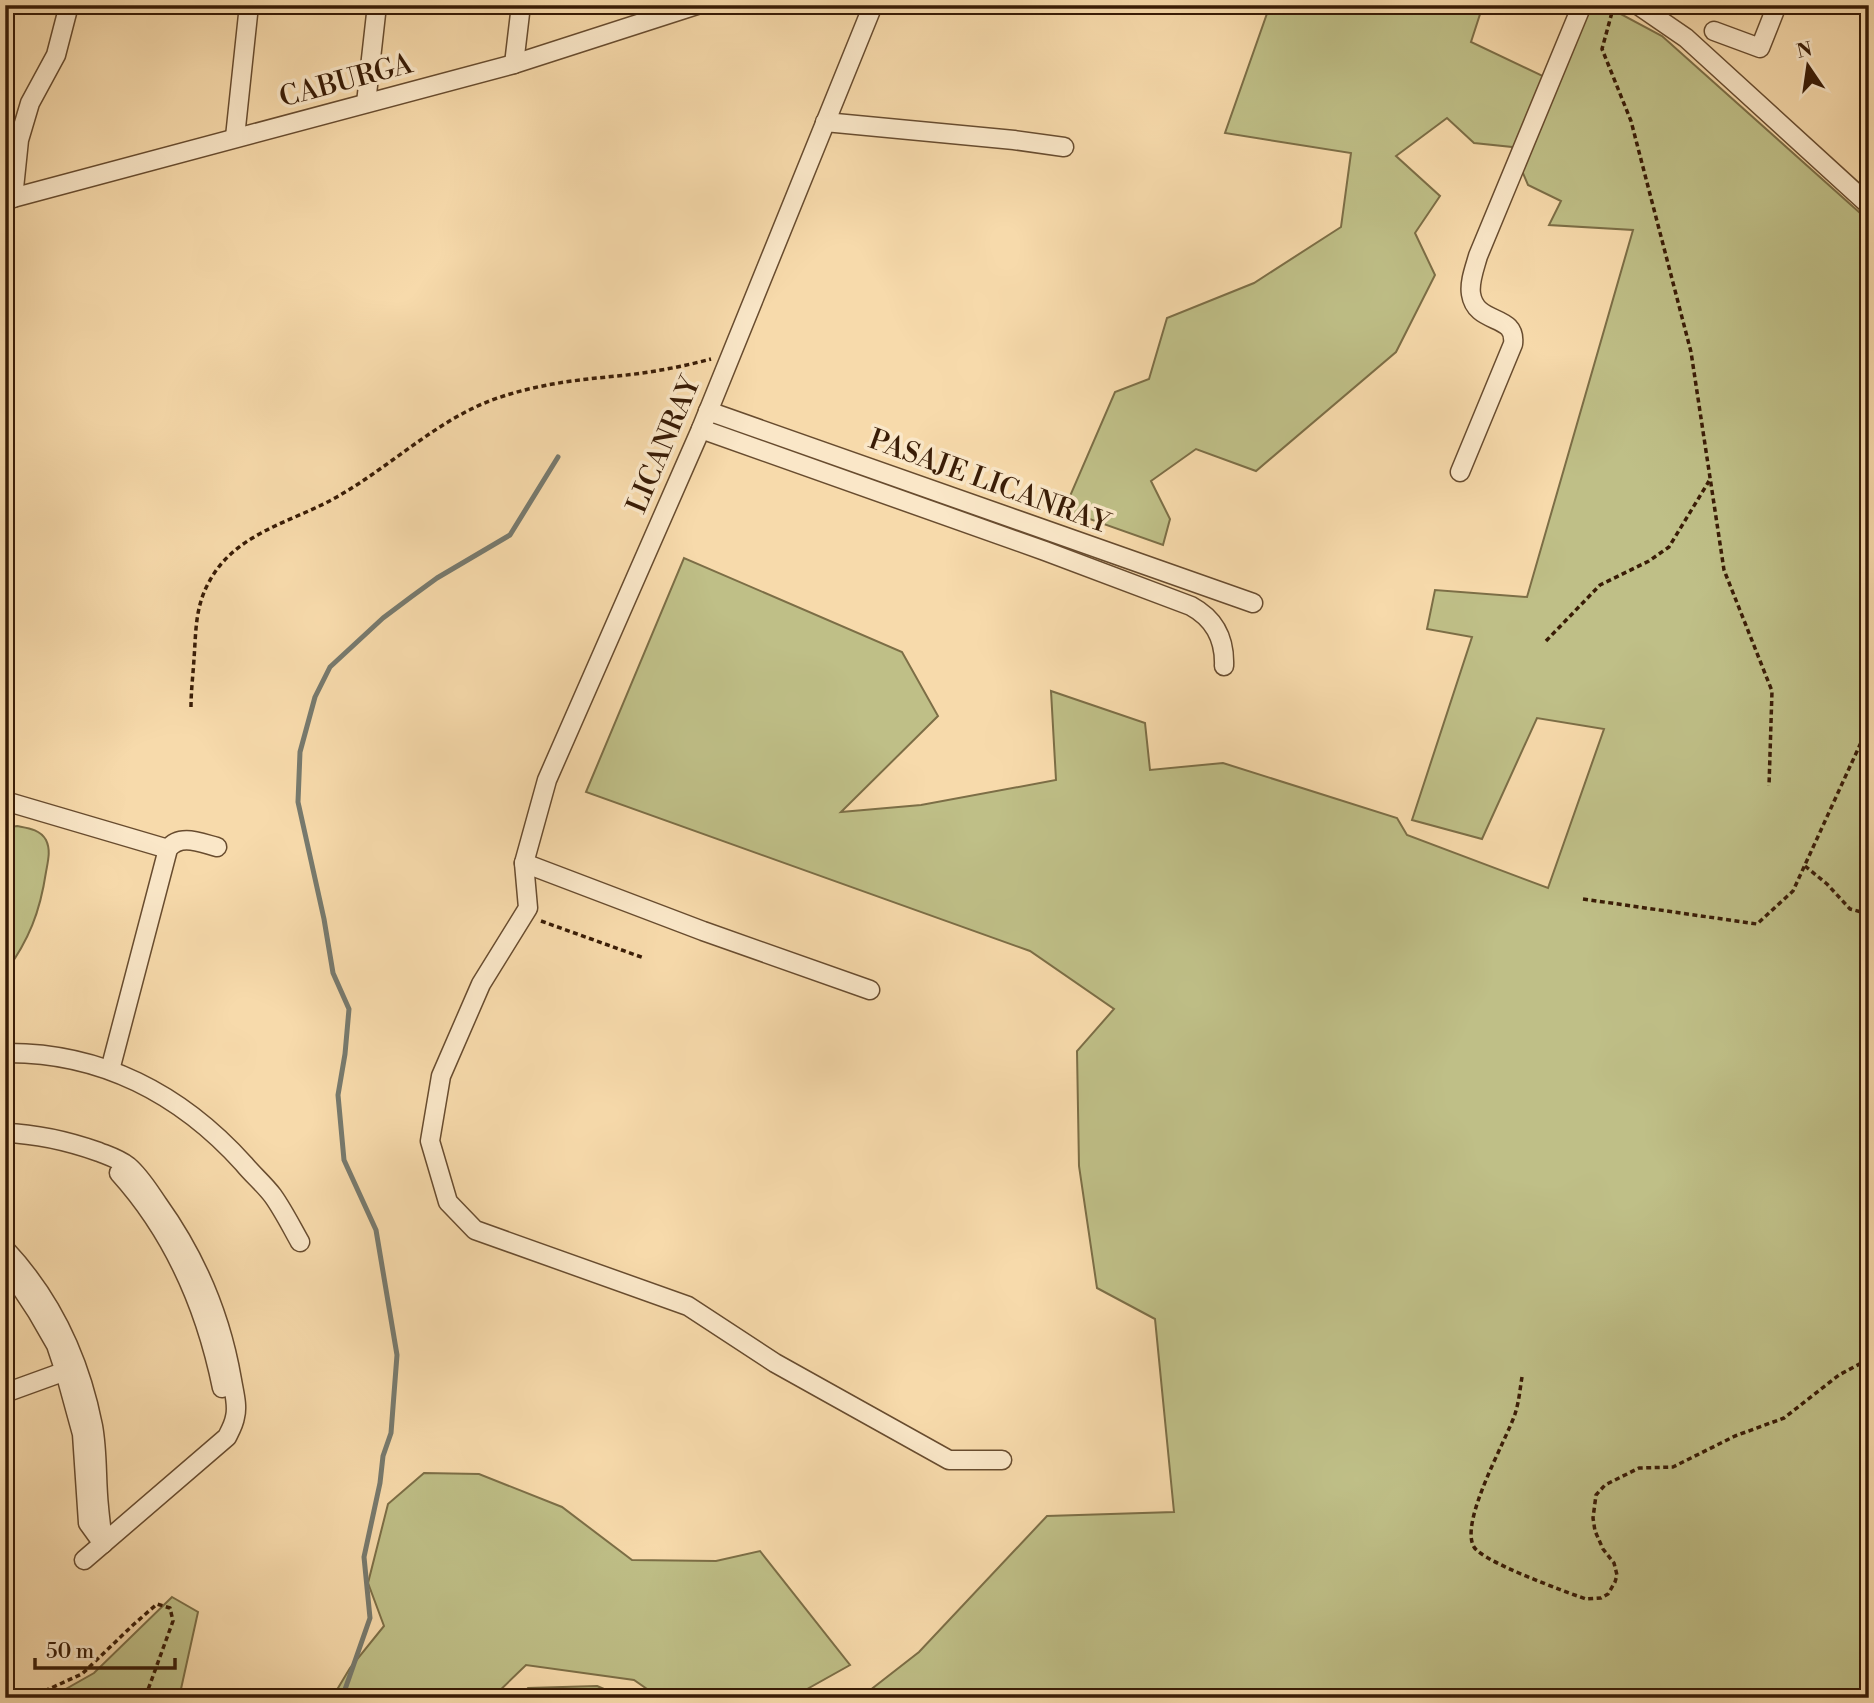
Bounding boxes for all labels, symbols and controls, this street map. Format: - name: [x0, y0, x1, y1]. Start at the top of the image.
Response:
- north arrow: [1772, 32, 1842, 102]
- text: N: [1794, 37, 1814, 64]
- street label: CABURGA: [276, 46, 417, 116]
- street label: LICANRAY: [620, 370, 709, 519]
- street label: PASAJE LICANRAY: [864, 422, 1116, 542]
- scale bar: [35, 1626, 175, 1670]
- text: 50 m: [46, 1639, 94, 1665]

